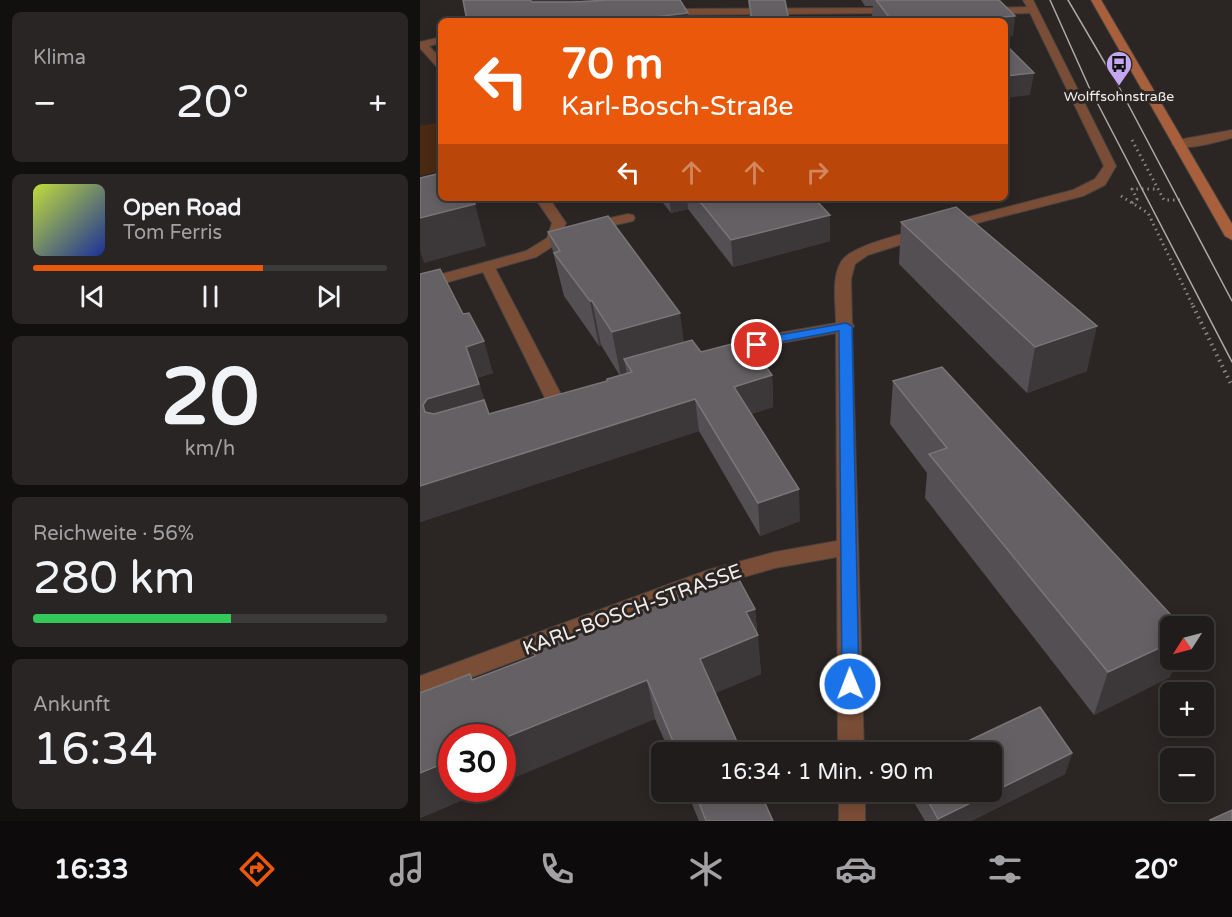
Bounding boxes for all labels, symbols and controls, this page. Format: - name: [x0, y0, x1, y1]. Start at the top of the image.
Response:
- text: 70 m: [561, 39, 663, 90]
- icon: left: [462, 42, 540, 120]
- text: Klima: [33, 46, 86, 70]
- bus stop icon: Wolffsohnstraße: [1104, 49, 1134, 87]
- text: 20°: [176, 76, 249, 130]
- text: −: [33, 84, 57, 123]
- text: +: [368, 84, 387, 123]
- place label: Wolffsohnstraße: [1064, 88, 1174, 105]
- text: Karl-Bosch-Straße: [561, 90, 794, 123]
- icon: left: [612, 156, 645, 189]
- icon: ahead: [675, 156, 708, 189]
- icon: ahead: [738, 156, 771, 189]
- icon: right: [801, 156, 834, 189]
- text: Open Road: [123, 195, 241, 221]
- text: Tom Ferris: [123, 221, 222, 245]
- icon: previous: [76, 280, 109, 313]
- icon: pause: [194, 280, 227, 313]
- icon: next: [312, 280, 345, 313]
- pin: [731, 319, 782, 370]
- icon: arrive: [740, 328, 773, 361]
- text: 20: [161, 351, 259, 445]
- text: km/h: [185, 437, 235, 461]
- text: Reichweite · 56%: [33, 522, 194, 546]
- text: 280 km: [33, 552, 195, 606]
- street label: KARL-BOSCH-STRASSE: [520, 559, 745, 661]
- north arrow: [1160, 616, 1214, 670]
- map controls: [1160, 616, 1214, 802]
- position arrow: [818, 652, 882, 716]
- button: +: [1160, 682, 1214, 736]
- text: Ankunft: [33, 693, 110, 717]
- text: 16:34: [33, 723, 158, 777]
- speed limit sign: 30: [438, 724, 516, 802]
- button: −: [1160, 748, 1214, 802]
- text: 16:34 · 1 Min. · 90 m: [719, 759, 934, 785]
- icon: directions: [236, 848, 278, 890]
- icon: music: [386, 848, 428, 890]
- icon: phone: [536, 848, 578, 890]
- icon: climate: [685, 848, 727, 890]
- icon: car: [835, 848, 877, 890]
- icon: filters: [984, 848, 1026, 890]
- text: 16:33: [54, 853, 129, 886]
- text: 20°: [1134, 853, 1178, 886]

